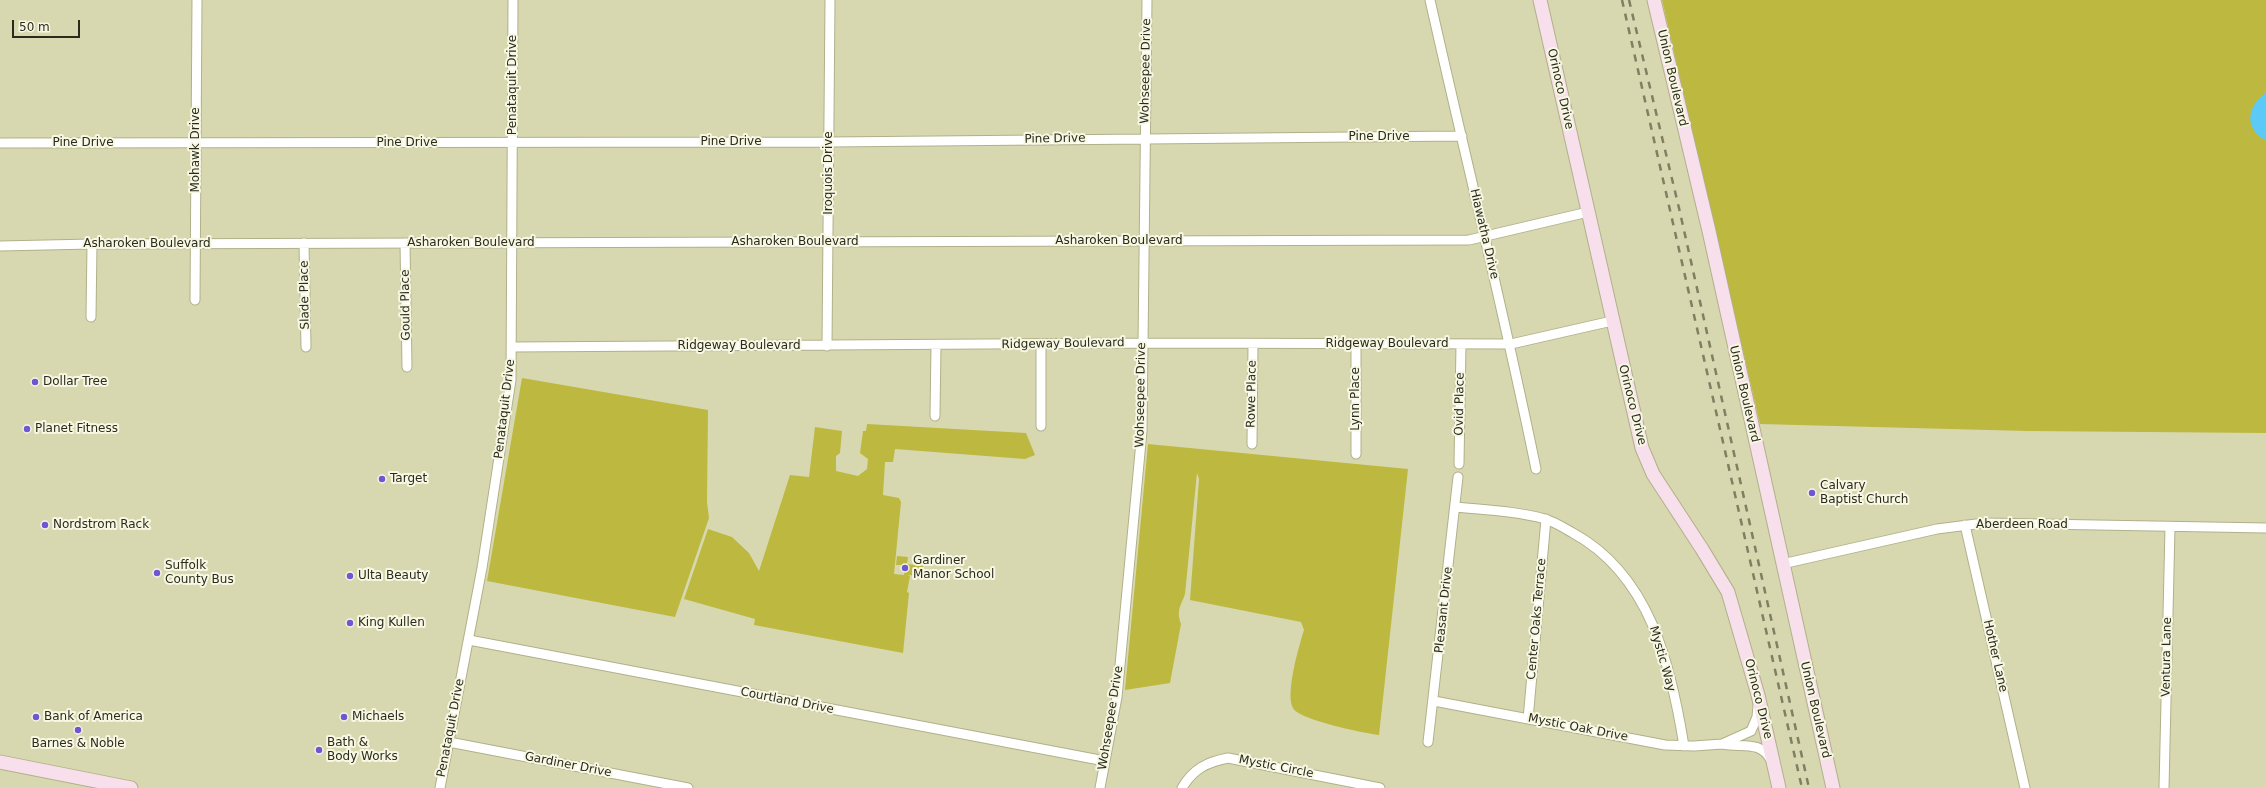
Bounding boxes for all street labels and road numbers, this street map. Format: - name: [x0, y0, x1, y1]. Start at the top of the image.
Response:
- street label: Wohseepee Drive: [1138, 18, 1154, 124]
- street label: Union Boulevard: [1654, 28, 1690, 128]
- street label: Penataquit Drive: [506, 35, 520, 135]
- street label: Orinoco Drive: [1544, 47, 1576, 131]
- street label: Mohawk Drive: [189, 107, 203, 193]
- street label: Pine Drive: [1348, 130, 1410, 144]
- street label: Iroquois Drive: [822, 131, 836, 215]
- street label: Pine Drive: [1024, 131, 1086, 147]
- street label: Pine Drive: [700, 135, 762, 149]
- street label: Pine Drive: [52, 136, 114, 150]
- street label: Pine Drive: [376, 136, 438, 150]
- street label: Hiawatha Drive: [1467, 187, 1501, 281]
- street label: Asharoken Boulevard: [1055, 234, 1183, 248]
- street label: Asharoken Boulevard: [731, 235, 859, 249]
- street label: Asharoken Boulevard: [407, 236, 535, 250]
- street label: Asharoken Boulevard: [83, 237, 211, 251]
- street label: Slade Place: [297, 260, 313, 330]
- street label: Gould Place: [398, 269, 414, 341]
- street label: Ridgeway Boulevard: [1001, 336, 1125, 352]
- street label: Ridgeway Boulevard: [1325, 337, 1449, 351]
- street label: Ridgeway Boulevard: [677, 339, 801, 353]
- street label: Wohseepee Drive: [1133, 342, 1149, 448]
- street label: Union Boulevard: [1726, 344, 1762, 444]
- street label: Penataquit Drive: [492, 358, 518, 460]
- street label: Rowe Place: [1244, 360, 1260, 428]
- street label: Orinoco Drive: [1615, 363, 1649, 447]
- street label: Lynn Place: [1349, 367, 1363, 431]
- street label: Ovid Place: [1452, 372, 1468, 436]
- street label: Aberdeen Road: [1976, 518, 2068, 532]
- street label: Center Oaks Terrace: [1525, 558, 1549, 680]
- street label: Pleasant Drive: [1432, 566, 1456, 654]
- street label: Ventura Lane: [2159, 617, 2175, 697]
- street label: Hother Lane: [1980, 618, 2010, 694]
- street label: Mystic Way: [1646, 624, 1678, 694]
- street label: Orinoco Drive: [1741, 657, 1775, 741]
- street label: Union Boulevard: [1797, 660, 1833, 760]
- street label: Wohseepee Drive: [1096, 665, 1126, 771]
- street label: Penataquit Drive: [434, 677, 468, 779]
- street label: Courtland Drive: [739, 685, 835, 717]
- street label: Mystic Oak Drive: [1527, 711, 1629, 745]
- street label: Gardiner Drive: [523, 750, 613, 780]
- street label: Mystic Circle: [1237, 753, 1315, 781]

